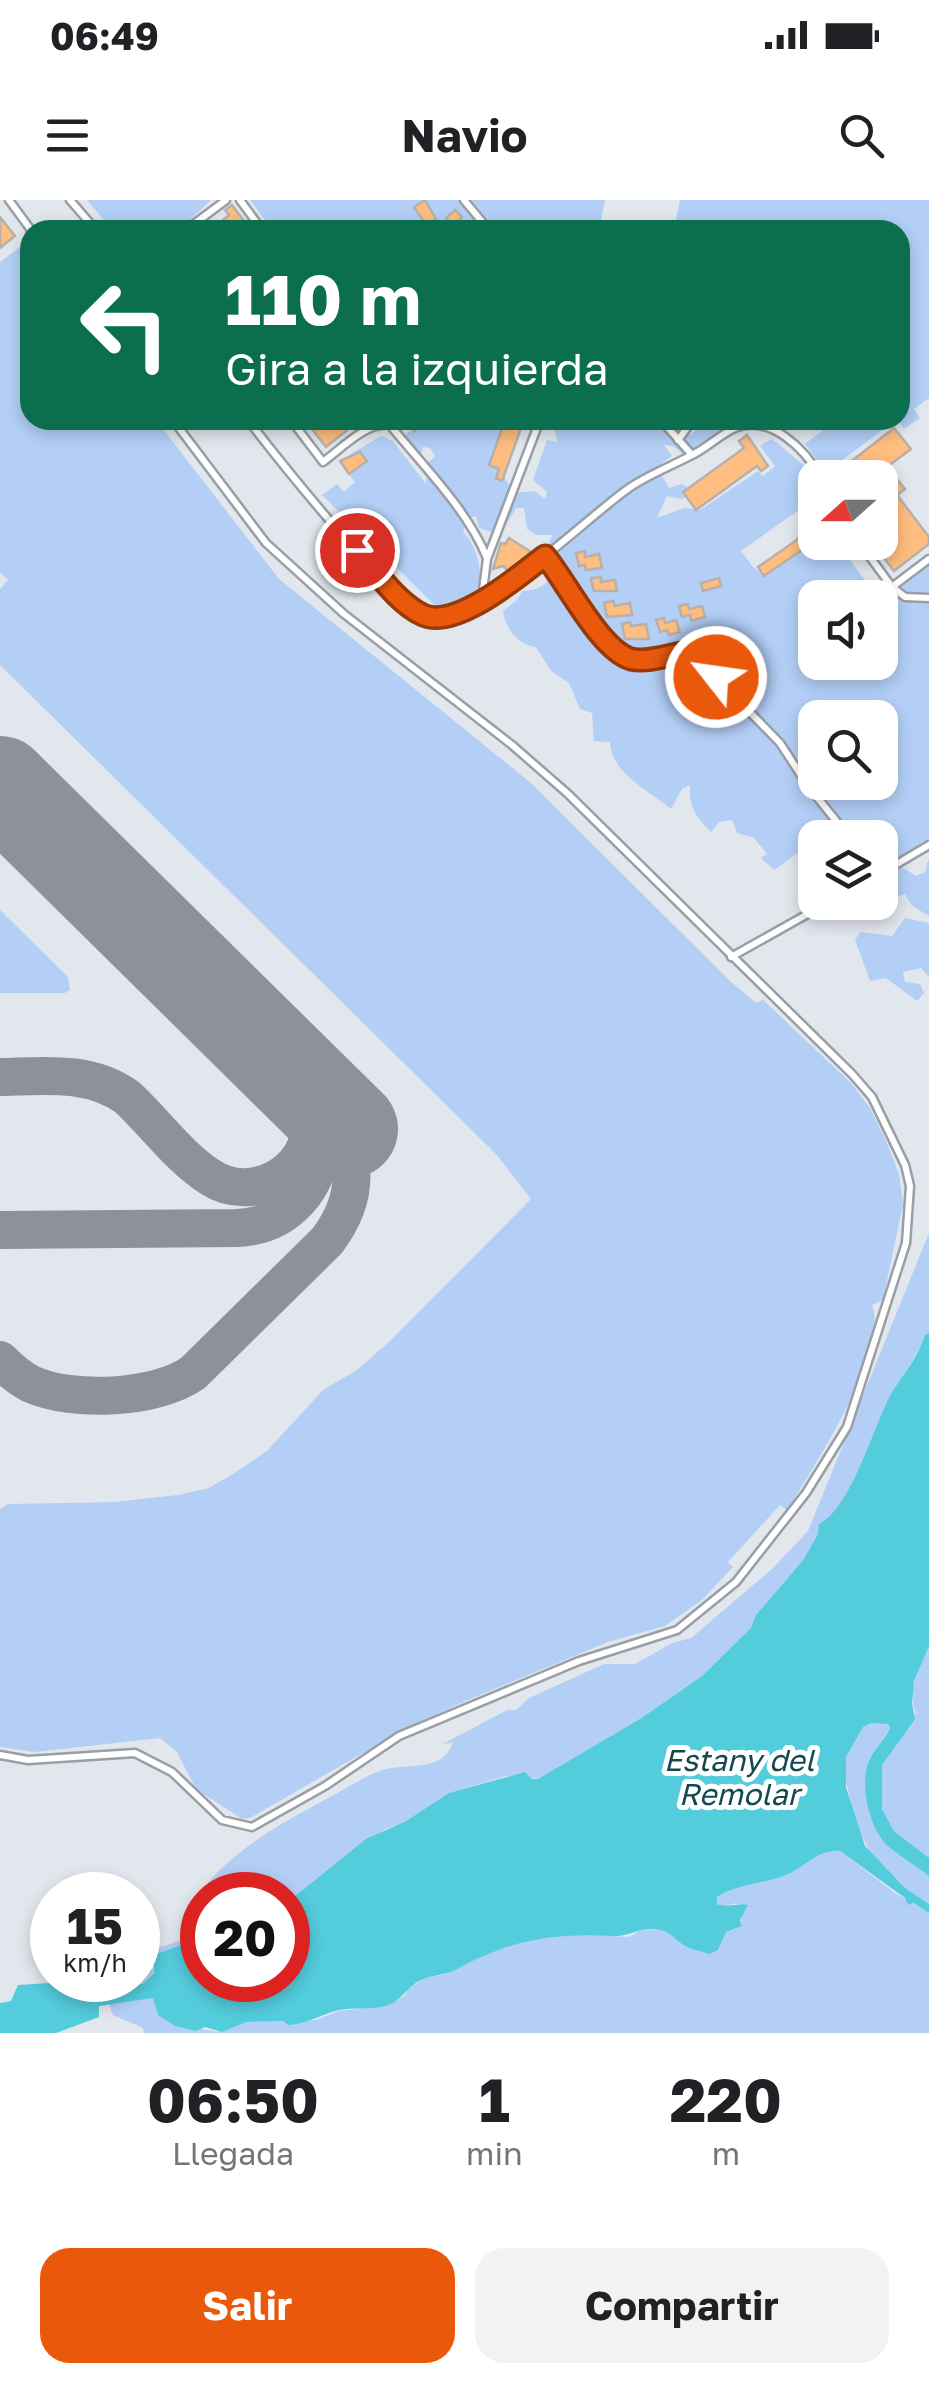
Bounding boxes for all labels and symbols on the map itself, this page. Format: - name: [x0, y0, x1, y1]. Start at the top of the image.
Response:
- north arrow: [798, 460, 898, 560]
- pin: [315, 508, 400, 593]
- position arrow: [664, 625, 768, 729]
- water label: Estany del Remolar: [664, 1742, 816, 1812]
- speed limit sign: 20: [180, 1872, 310, 2002]

